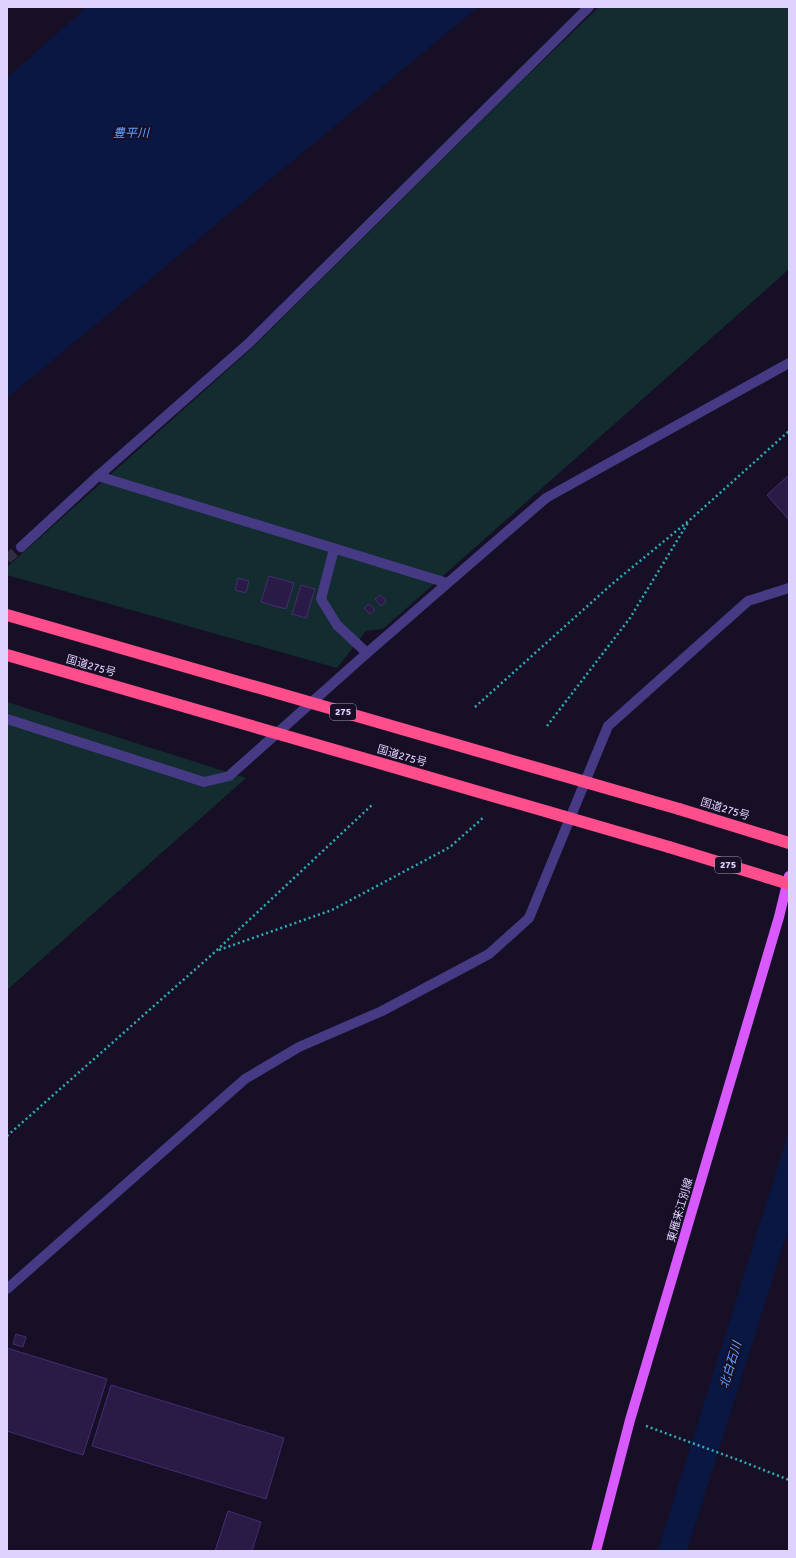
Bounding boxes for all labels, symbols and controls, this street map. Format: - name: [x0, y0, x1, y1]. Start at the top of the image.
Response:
- water label: 豊平川: [113, 126, 151, 141]
- street label: 国道275号: [65, 653, 117, 679]
- road number: 275: [330, 704, 356, 720]
- street label: 国道275号: [376, 743, 428, 769]
- street label: 国道275号: [699, 795, 751, 823]
- road number: 275: [715, 857, 741, 873]
- street label: 東雁来江別線: [665, 1176, 695, 1244]
- water label: 北白石川: [717, 1338, 746, 1390]

